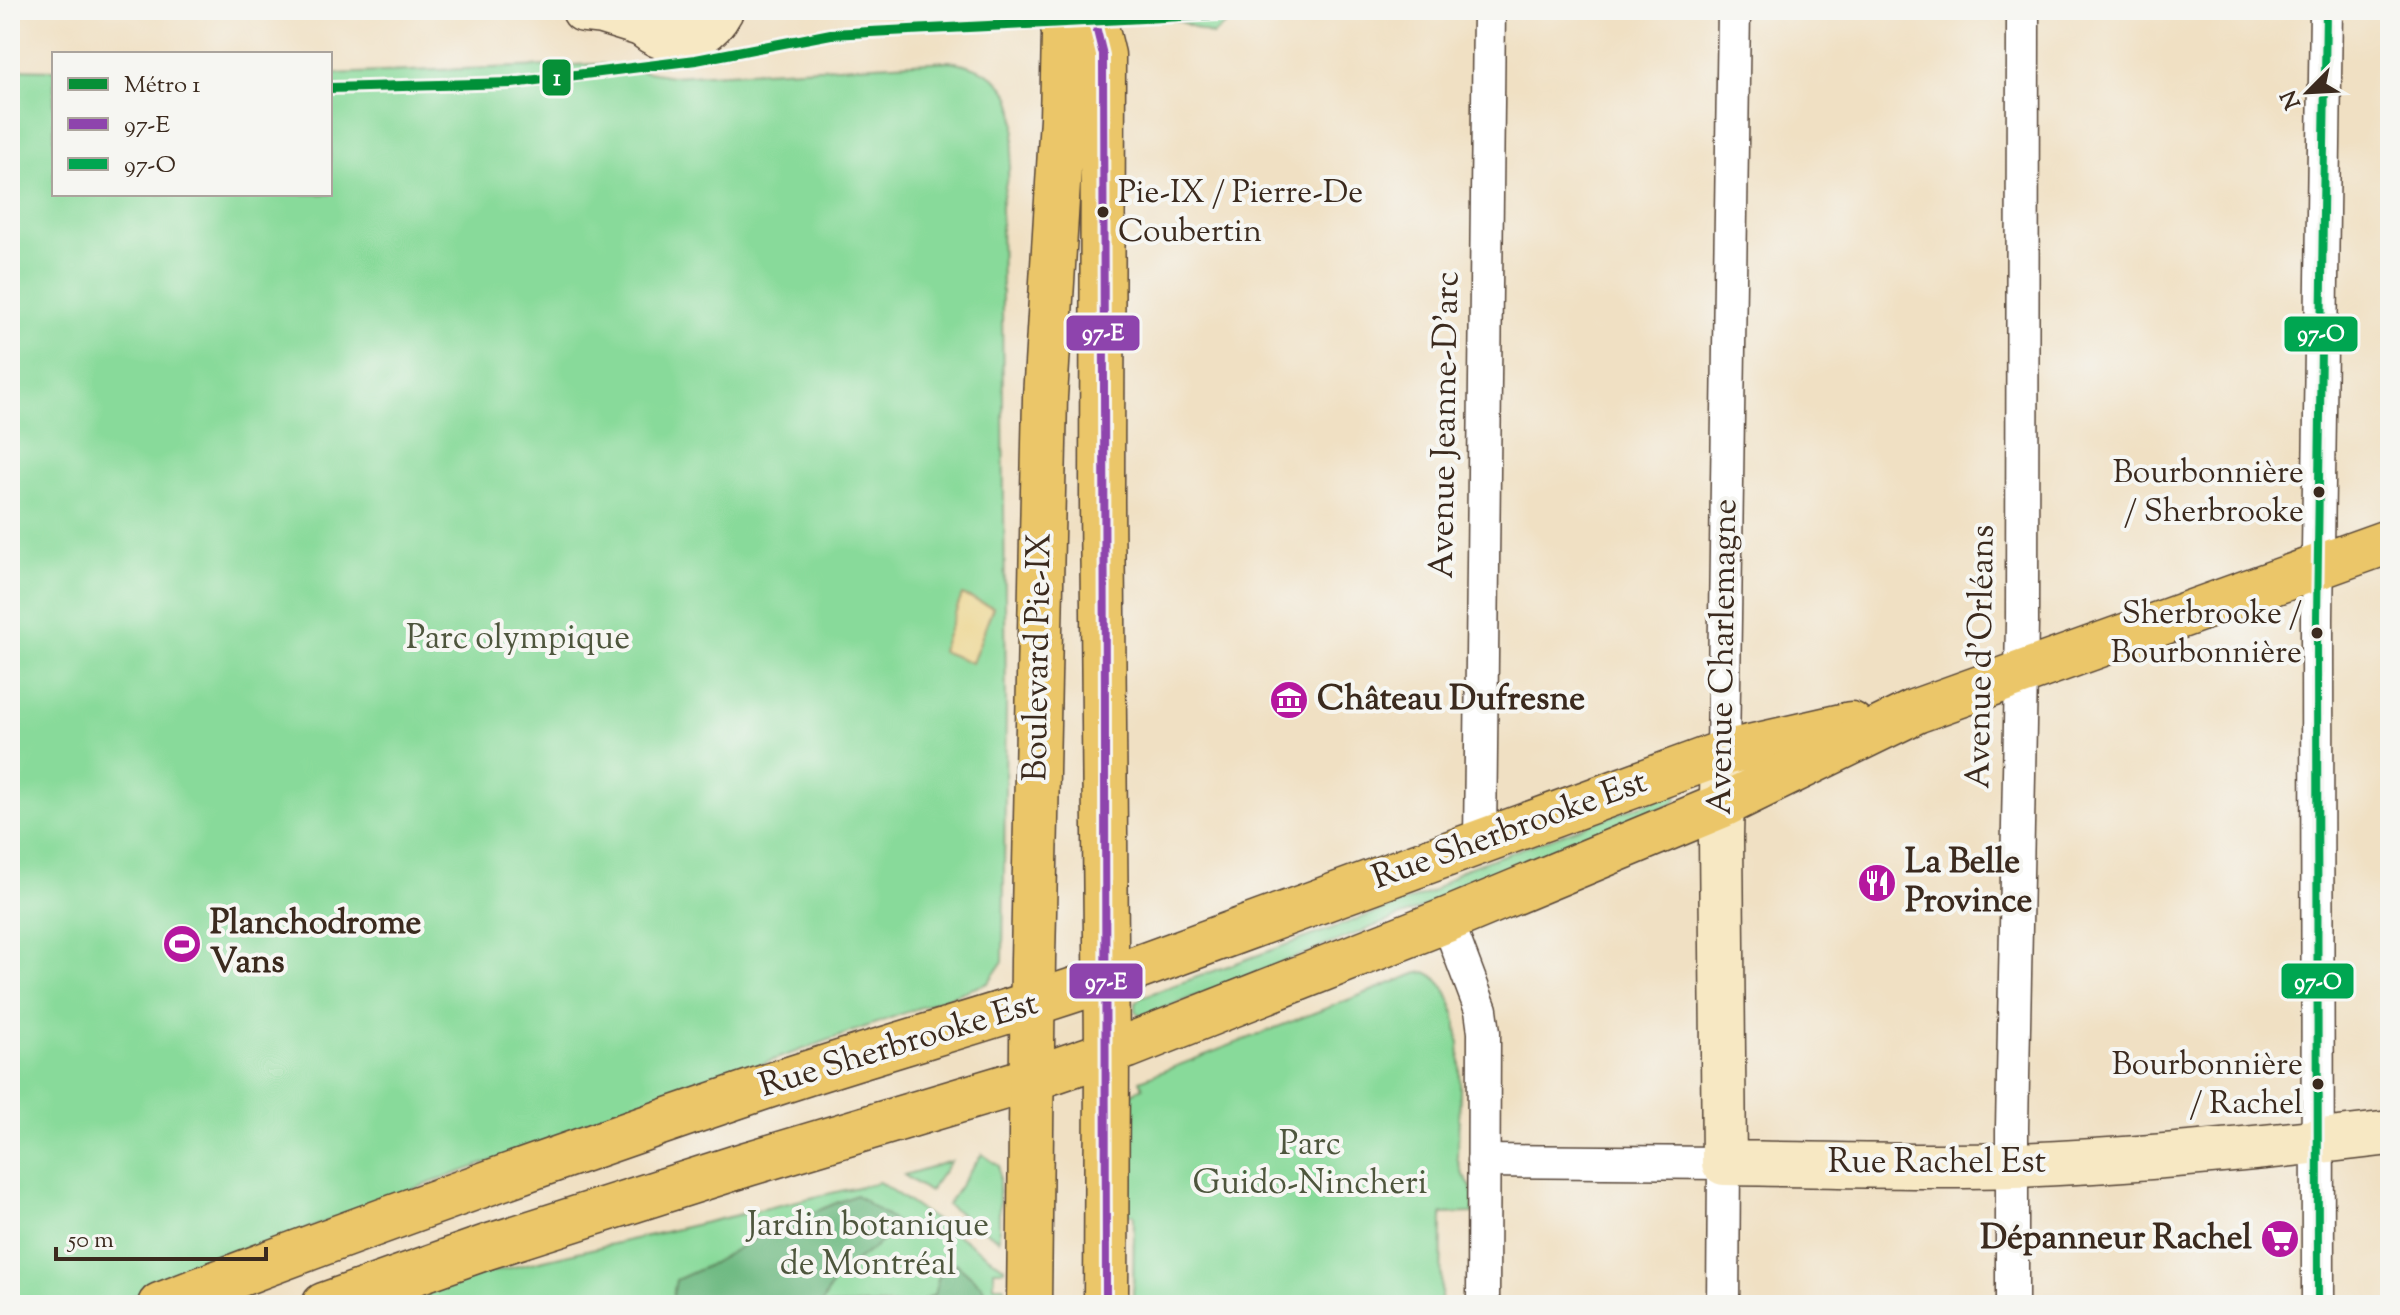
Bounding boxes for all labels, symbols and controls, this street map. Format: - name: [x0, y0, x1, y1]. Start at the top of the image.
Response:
- legend: [52, 52, 332, 196]
- north arrow: [2268, 52, 2348, 132]
- line badge: 1: [541, 58, 572, 97]
- text: 1: [553, 64, 561, 96]
- text: Métro 1: [124, 69, 200, 103]
- text: N: [2274, 84, 2311, 113]
- text: 97-E: [124, 109, 170, 143]
- text: 97-O: [124, 149, 176, 183]
- place label: Pie-IX / Pierre-De Coubertin: [1118, 171, 1363, 256]
- marker: Pie-IX / Pierre-De Coubertin: [1095, 204, 1111, 220]
- street label: Avenue Jeanne-D'arc: [1419, 271, 1473, 579]
- line badge: 97-E: [1065, 314, 1141, 352]
- line badge: 97-O: [2283, 315, 2359, 353]
- text: 97-E: [1082, 319, 1125, 351]
- text: 97-O: [2297, 320, 2345, 352]
- place label: Bourbonnière / Sherbrooke: [2113, 451, 2304, 536]
- marker: Bourbonnière / Sherbrooke: [2311, 484, 2327, 500]
- street label: Avenue Charlemagne: [1697, 498, 1751, 816]
- street label: Avenue d'Orléans: [1955, 524, 2009, 790]
- street label: Boulevard Pie-IX: [1012, 532, 1066, 782]
- place label: Sherbrooke / Bourbonnière: [2111, 592, 2302, 677]
- park label: Parc olympique: [406, 615, 630, 664]
- marker: Sherbrooke / Bourbonnière: [2309, 625, 2325, 641]
- place label: Château Dufresne: [1317, 676, 1585, 725]
- museum icon: Château Dufresne: [1268, 679, 1310, 721]
- street label: Rue Sherbrooke Est: [1366, 758, 1655, 903]
- place label: La Belle Province: [1905, 839, 2033, 927]
- restaurant icon: La Belle Province: [1856, 862, 1898, 904]
- place label: Planchodrome Vans: [210, 900, 421, 988]
- sports icon: Planchodrome Vans: [161, 923, 203, 965]
- line badge: 97-E: [1068, 962, 1144, 1000]
- line badge: 97-O: [2280, 962, 2355, 1000]
- text: 97-E: [1085, 968, 1128, 1000]
- text: 97-O: [2294, 968, 2342, 1000]
- street label: Rue Sherbrooke Est: [754, 980, 1045, 1112]
- place label: Bourbonnière / Rachel: [2112, 1043, 2303, 1128]
- marker: Bourbonnière / Rachel: [2310, 1076, 2326, 1092]
- park label: Parc Guido-Nincheri: [1193, 1121, 1427, 1209]
- street label: Rue Rachel Est: [1828, 1139, 2047, 1188]
- park label: Jardin botanique de Montréal: [745, 1202, 989, 1290]
- scale bar: [56, 1211, 266, 1261]
- place label: Dépanneur Rachel: [1980, 1215, 2252, 1264]
- supermarket icon: Dépanneur Rachel: [2259, 1218, 2301, 1260]
- text: 50 m: [66, 1224, 114, 1258]

